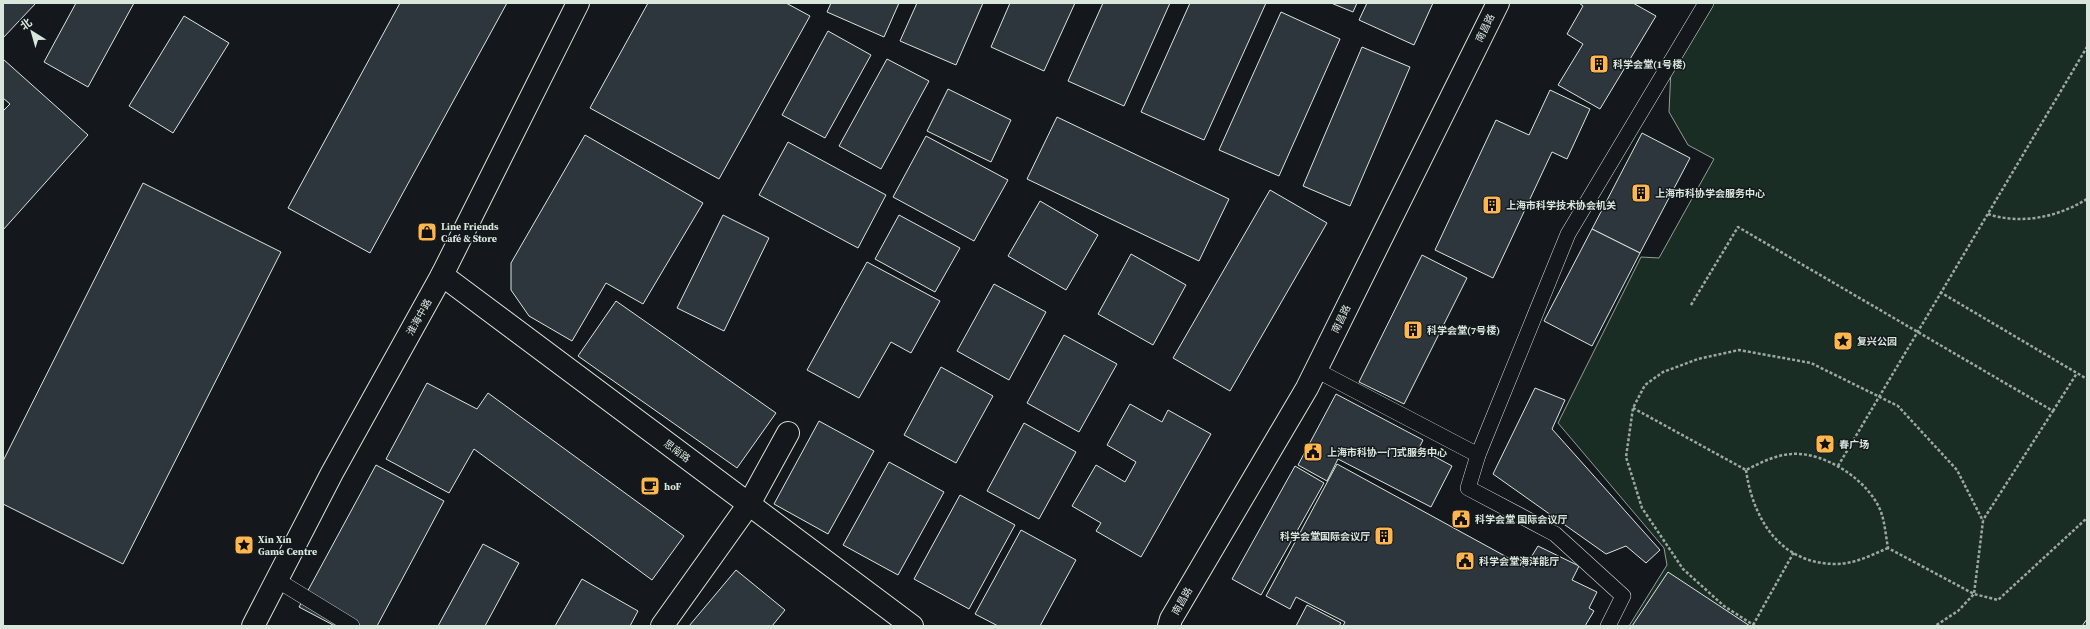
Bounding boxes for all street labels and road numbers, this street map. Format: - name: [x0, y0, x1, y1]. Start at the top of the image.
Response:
- street label: 南昌路: [1473, 12, 1497, 44]
- street label: 淮海中路: [404, 296, 434, 338]
- street label: 南昌路: [1329, 303, 1353, 335]
- street label: 思南路: [661, 437, 693, 465]
- street label: 南昌路: [1169, 585, 1195, 617]

